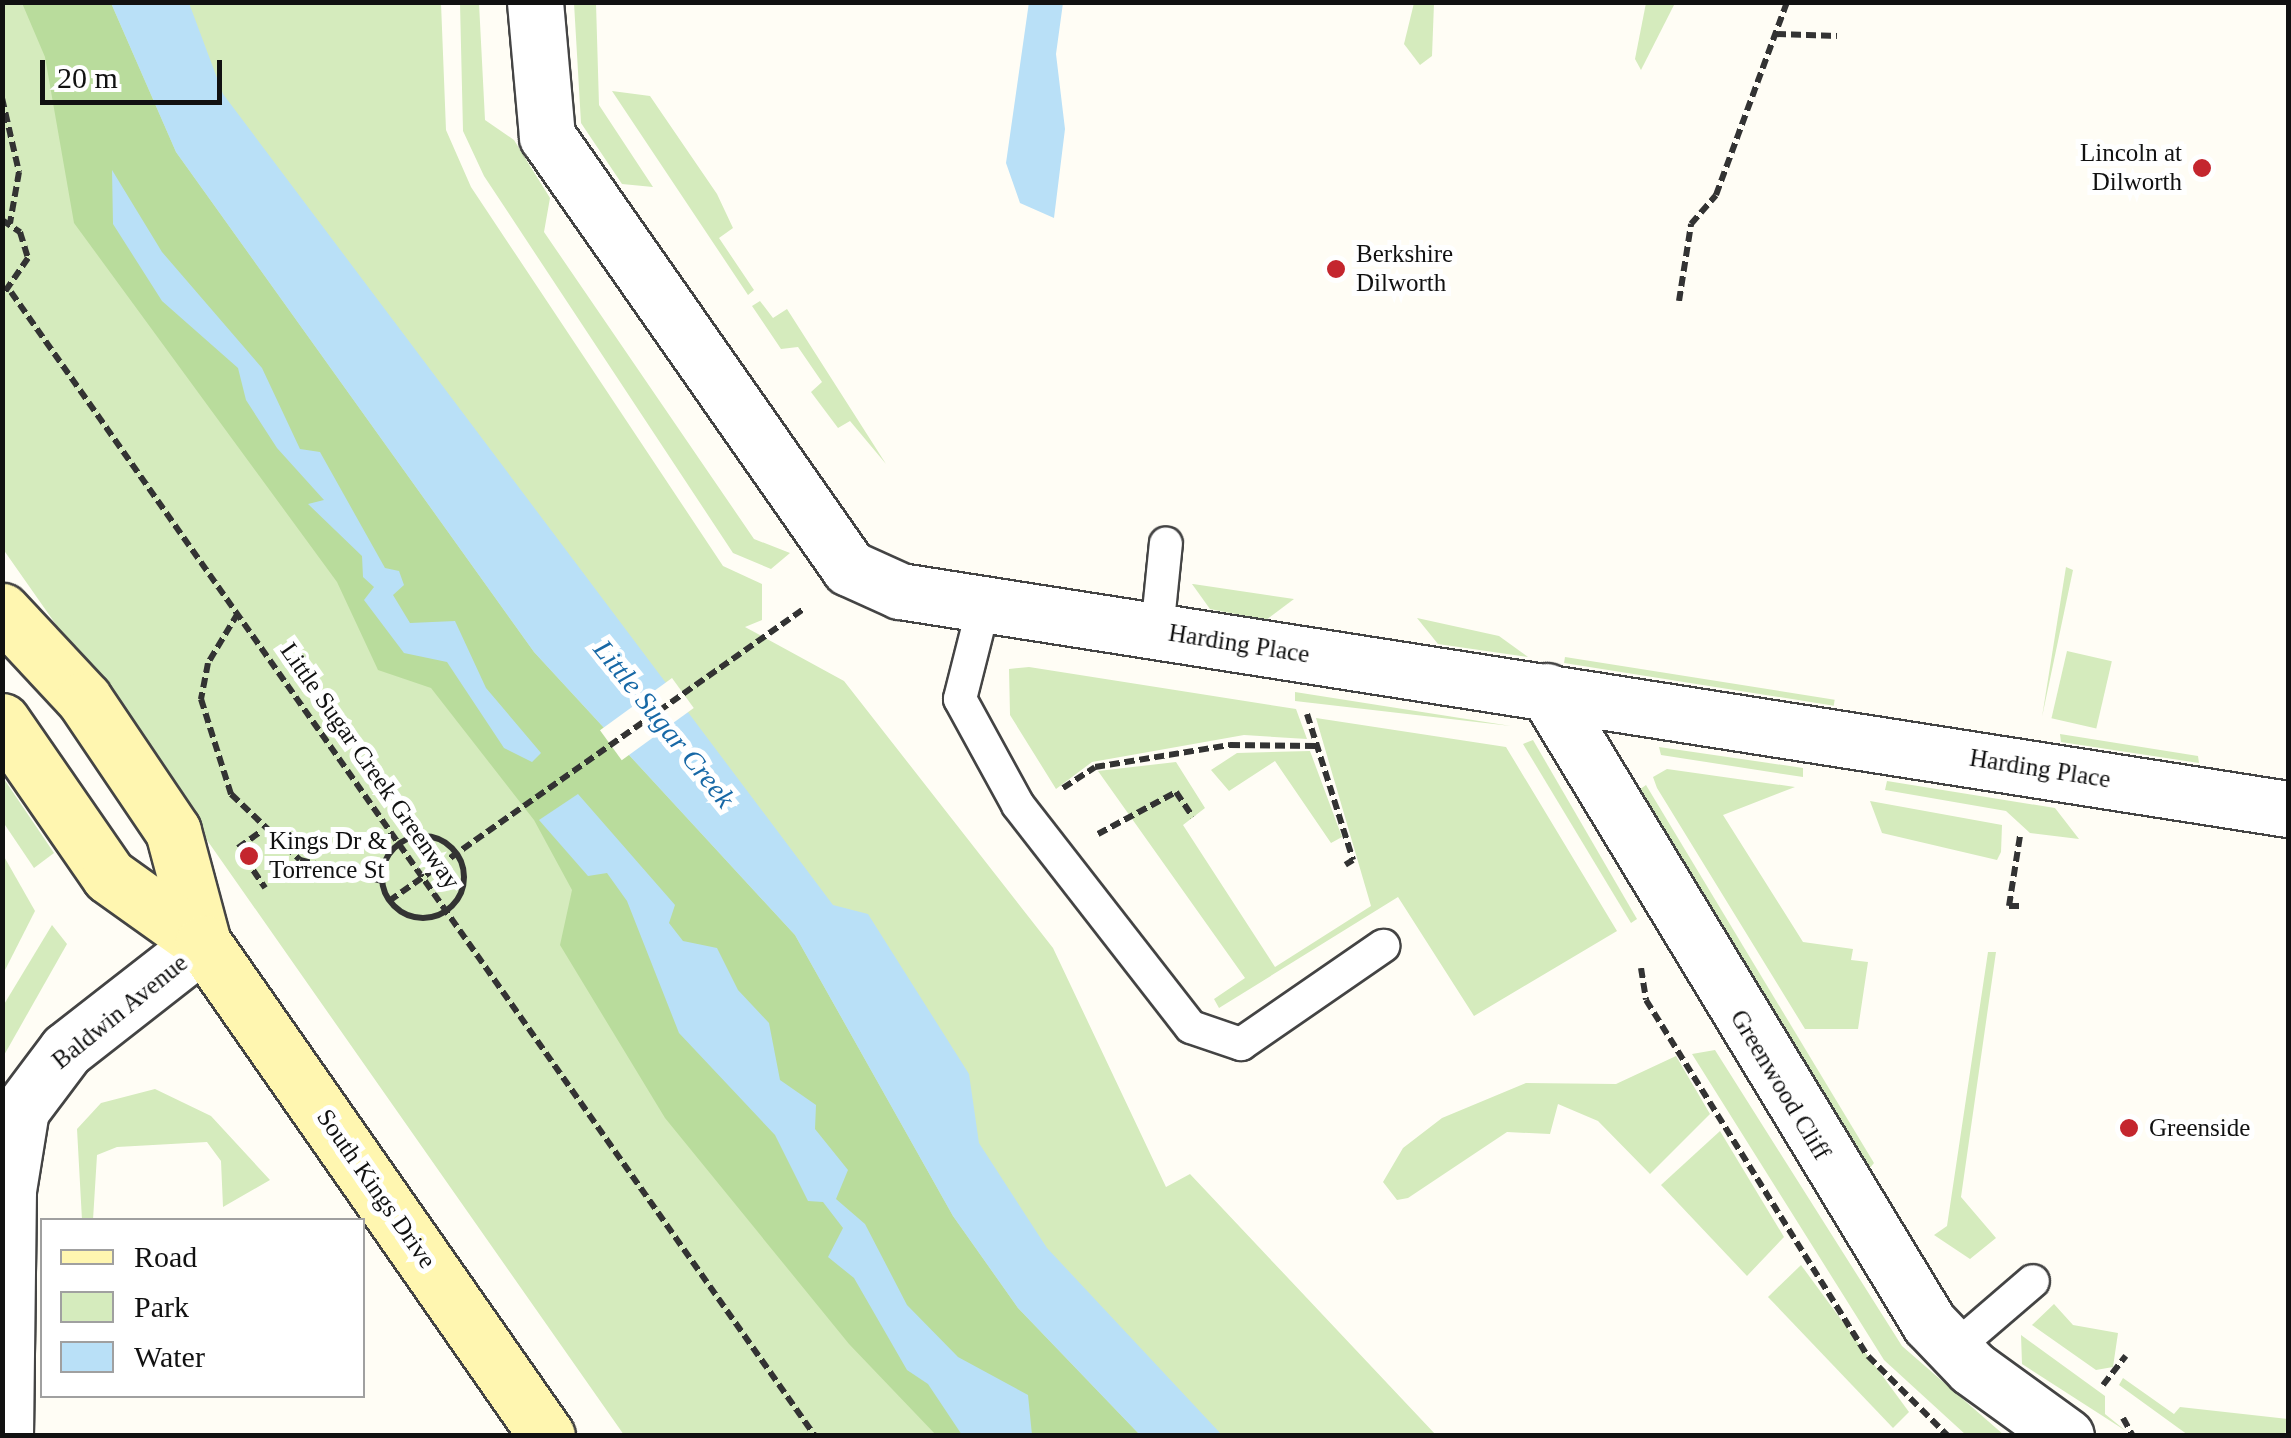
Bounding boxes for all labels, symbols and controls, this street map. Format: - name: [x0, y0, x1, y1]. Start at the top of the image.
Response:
- scale bar: [45, 40, 228, 102]
- text: 20 m: [57, 61, 118, 94]
- place label: Lincoln at Dilworth: [2080, 139, 2182, 198]
- marker: Lincoln at Dilworth: [2191, 157, 2213, 179]
- place label: Berkshire Dilworth: [1356, 240, 1453, 299]
- marker: Berkshire Dilworth: [1325, 258, 1347, 280]
- street label: Harding Place: [1166, 618, 1312, 670]
- water label: Little Sugar Creek: [586, 633, 742, 815]
- street label: Little Sugar Creek Greenway: [274, 637, 466, 895]
- street label: Harding Place: [1967, 743, 2113, 795]
- place label: Kings Dr & Torrence St: [269, 827, 387, 886]
- marker: Kings Dr & Torrence St: [238, 845, 260, 867]
- street label: Baldwin Avenue: [46, 948, 194, 1076]
- street label: Greenwood Cliff: [1723, 1005, 1837, 1165]
- street label: South Kings Drive: [310, 1104, 442, 1274]
- place label: Greenside: [2149, 1113, 2250, 1143]
- marker: Greenside: [2118, 1117, 2140, 1139]
- legend: [40, 1218, 365, 1398]
- text: Road: [134, 1240, 197, 1273]
- text: Park: [134, 1290, 189, 1323]
- text: Water: [134, 1340, 205, 1373]

